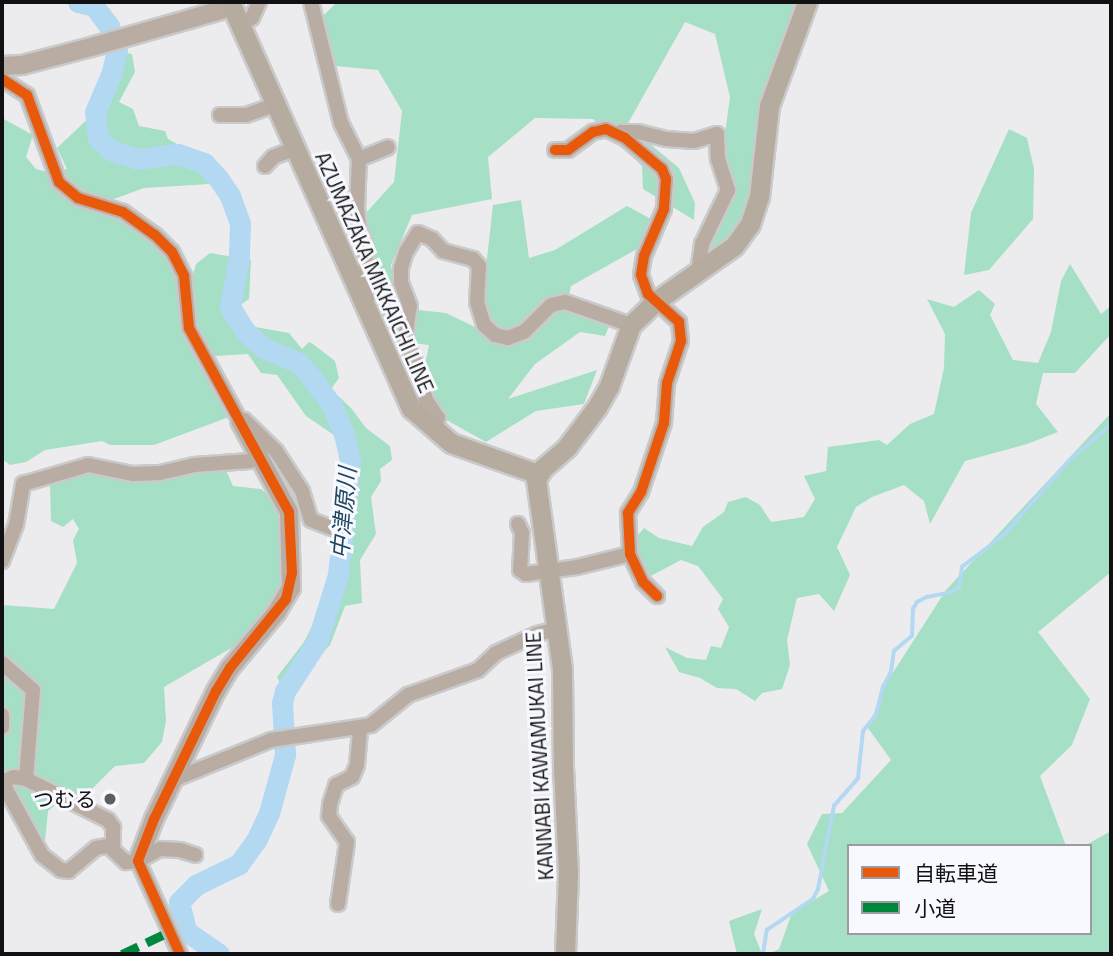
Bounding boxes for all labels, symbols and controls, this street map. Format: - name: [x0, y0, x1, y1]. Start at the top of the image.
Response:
- street label: AZUMAZAKA MIKKAICHI LINE: [310, 148, 440, 396]
- water label: 中津原川: [326, 466, 362, 560]
- street label: KANNABI KAWAMUKAI LINE: [520, 631, 558, 881]
- place label: つむる: [33, 786, 96, 812]
- marker: つむる: [102, 791, 118, 807]
- legend: [847, 844, 1092, 935]
- text: 自転車道: [914, 857, 998, 889]
- text: 小道: [914, 892, 956, 924]

